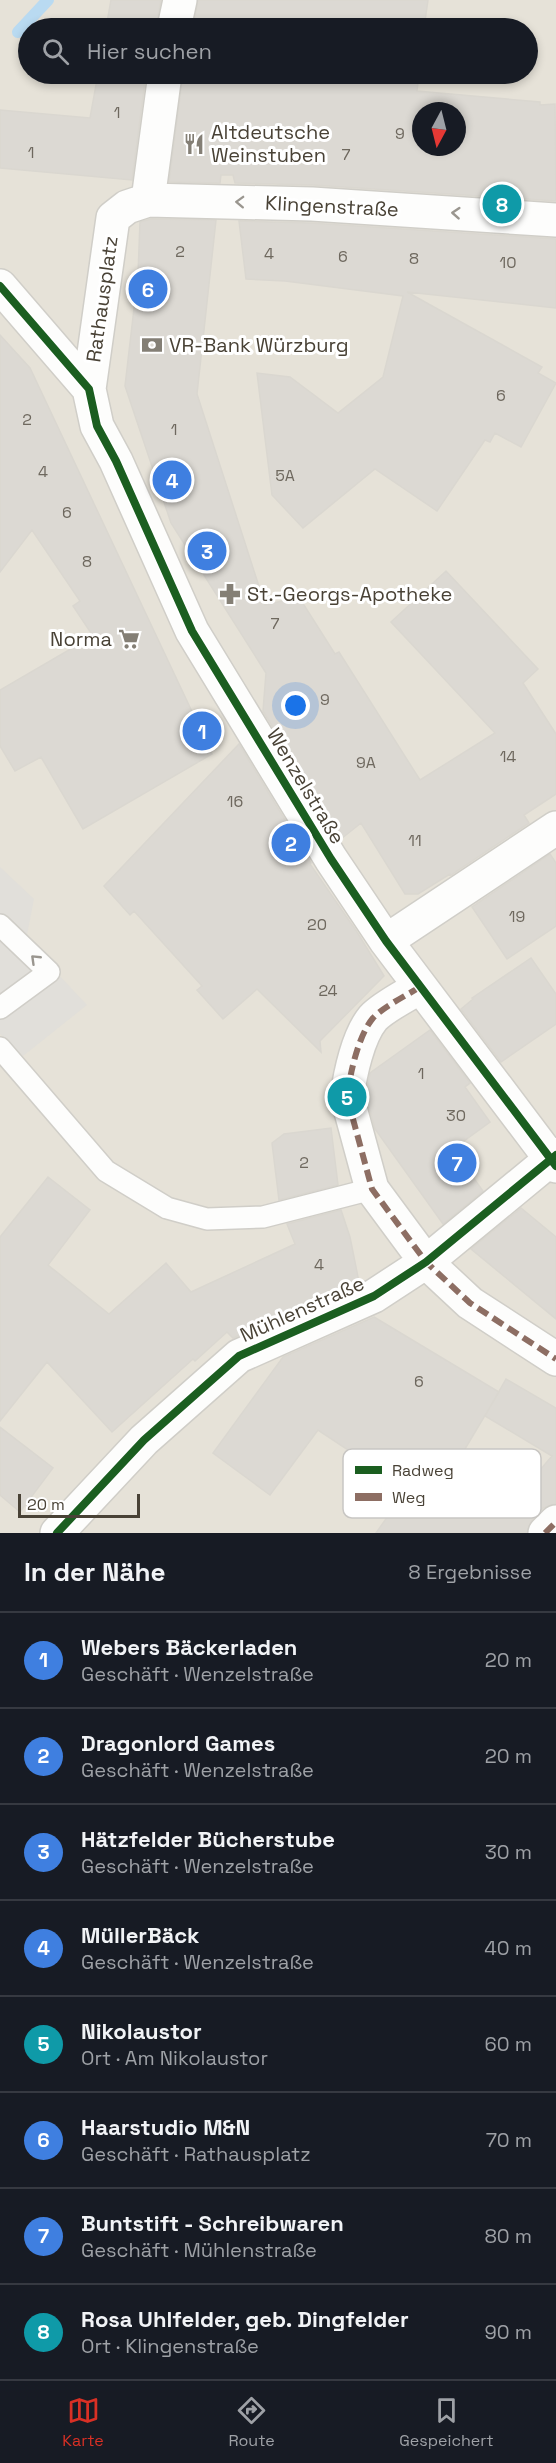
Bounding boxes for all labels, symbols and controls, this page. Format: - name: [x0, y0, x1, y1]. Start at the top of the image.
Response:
- search box: [18, 18, 538, 84]
- icon: search: [39, 35, 72, 68]
- text: Hier suchen: [87, 37, 212, 65]
- house number: 1: [114, 102, 120, 123]
- north arrow: [412, 102, 466, 156]
- place label: Altdeutsche Weinstuben: [211, 119, 330, 168]
- house number: 9: [395, 123, 405, 144]
- restaurant icon: Altdeutsche Weinstuben: [182, 132, 206, 156]
- house number: 1: [28, 142, 34, 163]
- house number: 7: [341, 144, 351, 165]
- pin: 8: [482, 182, 522, 226]
- street label: Klingenstraße: [265, 190, 399, 222]
- one-way arrow: [236, 196, 245, 208]
- one-way arrow: [451, 207, 460, 220]
- street label: Rathausplatz: [80, 234, 124, 364]
- house number: 2: [175, 241, 185, 262]
- house number: 4: [264, 243, 274, 264]
- house number: 6: [338, 246, 348, 267]
- house number: 8: [409, 248, 419, 269]
- house number: 10: [500, 252, 516, 273]
- pin: 6: [128, 266, 168, 312]
- place label: VR-Bank Würzburg: [169, 332, 349, 358]
- bank icon: VR-Bank Würzburg: [140, 333, 164, 357]
- house number: 6: [496, 385, 506, 406]
- house number: 2: [22, 409, 32, 430]
- house number: 1: [171, 419, 177, 440]
- pin: 4: [152, 458, 192, 502]
- house number: 4: [38, 461, 48, 482]
- house number: 5A: [275, 465, 295, 486]
- house number: 6: [62, 502, 72, 523]
- pin: 3: [188, 528, 226, 574]
- house number: 8: [82, 551, 92, 572]
- place label: St.-Georgs-Apotheke: [247, 581, 452, 607]
- pharmacy icon: St.-Georgs-Apotheke: [218, 582, 242, 606]
- house number: 7: [270, 613, 280, 634]
- place label: Norma: [50, 626, 112, 652]
- supermarket icon: Norma: [117, 627, 141, 651]
- house number: 9: [320, 689, 330, 710]
- your location: [281, 691, 310, 720]
- pin: 1: [182, 708, 222, 754]
- street label: Wenzelstraße: [261, 723, 351, 849]
- house number: 14: [500, 746, 516, 767]
- house number: 9A: [356, 752, 376, 773]
- house number: 16: [227, 791, 243, 812]
- pin: 2: [272, 820, 310, 866]
- house number: 11: [408, 830, 422, 851]
- house number: 19: [509, 906, 525, 927]
- house number: 20: [307, 914, 327, 935]
- one-way arrow: [32, 955, 43, 966]
- house number: 24: [318, 980, 338, 1001]
- house number: 1: [418, 1063, 424, 1084]
- pin: 5: [328, 1074, 366, 1120]
- house number: 30: [446, 1105, 466, 1126]
- pin: 7: [438, 1140, 476, 1186]
- house number: 2: [299, 1152, 309, 1173]
- house number: 4: [314, 1254, 324, 1275]
- street label: Mühlenstraße: [236, 1270, 368, 1348]
- house number: 6: [414, 1371, 424, 1392]
- legend: [343, 1449, 541, 1518]
- text: Radweg: [392, 1460, 454, 1481]
- text: Weg: [392, 1487, 426, 1508]
- scale bar: [18, 1491, 140, 1518]
- text: 20 m: [27, 1494, 65, 1515]
- text: In der Nähe: [24, 1555, 165, 1589]
- text: 8 Ergebnisse: [408, 1559, 532, 1585]
- text: Webers Bäckerladen: [81, 1633, 297, 1661]
- text: 1: [39, 1647, 48, 1673]
- text: 20 m: [485, 1647, 532, 1673]
- text: Geschäft · Wenzelstraße: [81, 1661, 314, 1687]
- text: Dragonlord Games: [81, 1729, 275, 1757]
- text: 2: [38, 1743, 49, 1769]
- text: 20 m: [485, 1743, 532, 1769]
- text: Geschäft · Wenzelstraße: [81, 1757, 314, 1783]
- text: Hätzfelder Bücherstube: [81, 1825, 335, 1853]
- text: 3: [37, 1839, 50, 1865]
- text: 30 m: [485, 1839, 532, 1865]
- text: Geschäft · Wenzelstraße: [81, 1853, 314, 1879]
- text: MüllerBäck: [81, 1921, 199, 1949]
- text: 4: [37, 1935, 50, 1961]
- text: 40 m: [484, 1935, 532, 1961]
- text: Geschäft · Wenzelstraße: [81, 1949, 314, 1975]
- text: Nikolaustor: [81, 2017, 202, 2045]
- text: 5: [38, 2031, 50, 2057]
- text: 60 m: [485, 2031, 532, 2057]
- text: Ort · Am Nikolaustor: [81, 2045, 268, 2071]
- text: Haarstudio M&N: [81, 2113, 250, 2141]
- text: 6: [37, 2127, 50, 2153]
- text: 70 m: [486, 2127, 532, 2153]
- text: Geschäft · Rathausplatz: [81, 2141, 311, 2167]
- text: Buntstift - Schreibwaren: [81, 2209, 344, 2237]
- text: 7: [38, 2223, 49, 2249]
- text: 80 m: [484, 2223, 532, 2249]
- text: Geschäft · Mühlenstraße: [81, 2237, 317, 2263]
- text: Rosa Uhlfelder, geb. Dingfelder: [81, 2305, 409, 2333]
- text: 8: [38, 2319, 50, 2345]
- text: 90 m: [485, 2319, 532, 2345]
- text: Ort · Klingenstraße: [81, 2333, 259, 2359]
- tab: Karte: [62, 2394, 104, 2451]
- tab: Route: [228, 2394, 275, 2451]
- tab: Gespeichert: [399, 2394, 494, 2451]

